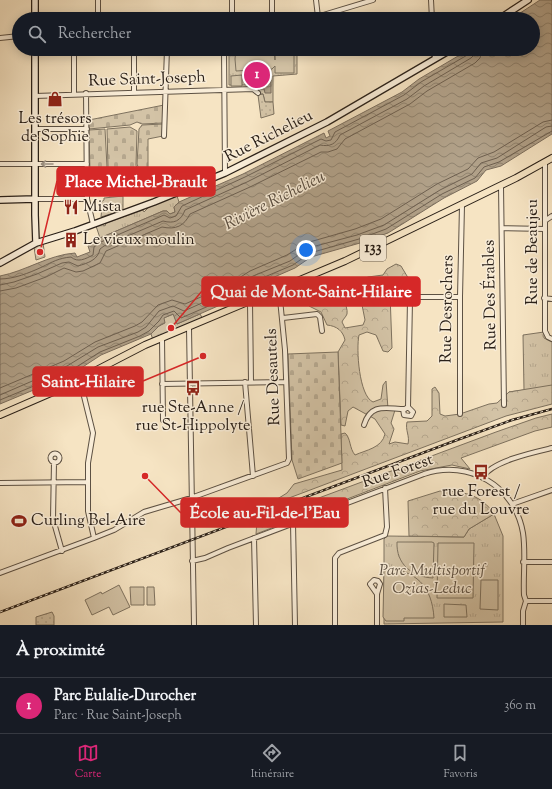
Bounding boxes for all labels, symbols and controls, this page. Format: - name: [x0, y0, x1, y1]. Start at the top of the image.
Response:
- search box: [12, 12, 540, 56]
- icon: search: [26, 23, 48, 45]
- text: Rechercher: [58, 24, 131, 45]
- pin: 1: [244, 60, 270, 90]
- street label: Rue Saint-Joseph: [88, 66, 207, 94]
- shop icon: Les trésors de Sophie: [46, 90, 64, 108]
- street label: Rue Richelieu: [221, 105, 317, 169]
- place label: Les trésors de Sophie: [18, 108, 92, 149]
- one-way arrow: [41, 160, 54, 168]
- water label: Rivière Richelieu: [220, 165, 330, 237]
- callout: Place Michel-Brault: [57, 167, 215, 196]
- text: Place Michel-Brault: [65, 171, 207, 195]
- place label: Mista: [83, 196, 122, 219]
- restaurant icon: Mista: [62, 198, 80, 216]
- street label: Rue de Beaujeu: [522, 199, 545, 305]
- place label: Le vieux moulin: [83, 229, 195, 252]
- building icon: Le vieux moulin: [62, 231, 80, 249]
- road number: 133: [360, 235, 386, 261]
- your location: [296, 240, 316, 260]
- street label: Rue Des Érables: [479, 240, 503, 350]
- street label: Rue Desrochers: [436, 255, 460, 363]
- callout: Quai de Mont-Saint-Hilaire: [202, 277, 420, 306]
- text: Quai de Mont-Saint-Hilaire: [210, 281, 412, 305]
- street label: Rue Desautels: [261, 328, 287, 426]
- callout: Saint-Hilaire: [33, 367, 143, 396]
- text: Saint-Hilaire: [41, 371, 135, 395]
- bus stop icon: rue Ste-Anne / rue St-Hippolyte: [184, 379, 202, 397]
- place label: rue Ste-Anne / rue St-Hippolyte: [135, 397, 251, 438]
- street label: Rue Forest: [359, 449, 437, 495]
- bus stop icon: rue Forest / rue du Louvre: [472, 463, 490, 481]
- place label: rue Forest / rue du Louvre: [432, 481, 530, 522]
- callout: École au-Fil-de-l'Eau: [181, 498, 348, 527]
- text: École au-Fil-de-l'Eau: [190, 502, 340, 526]
- place label: Curling Bel-Aire: [31, 510, 146, 533]
- sports icon: Curling Bel-Aire: [10, 512, 28, 530]
- park label: Parc Multisportif Ozias-Leduc: [379, 560, 487, 601]
- text: À proximité: [16, 639, 105, 663]
- text: Parc Eulalie-Durocher: [54, 686, 196, 707]
- text: 1: [27, 697, 31, 715]
- text: 360 m: [504, 697, 536, 715]
- text: Parc · Rue Saint-Joseph: [54, 707, 182, 725]
- tab: Carte: [75, 742, 101, 782]
- tab: Itinéraire: [251, 742, 294, 782]
- tab: Favoris: [443, 742, 477, 782]

